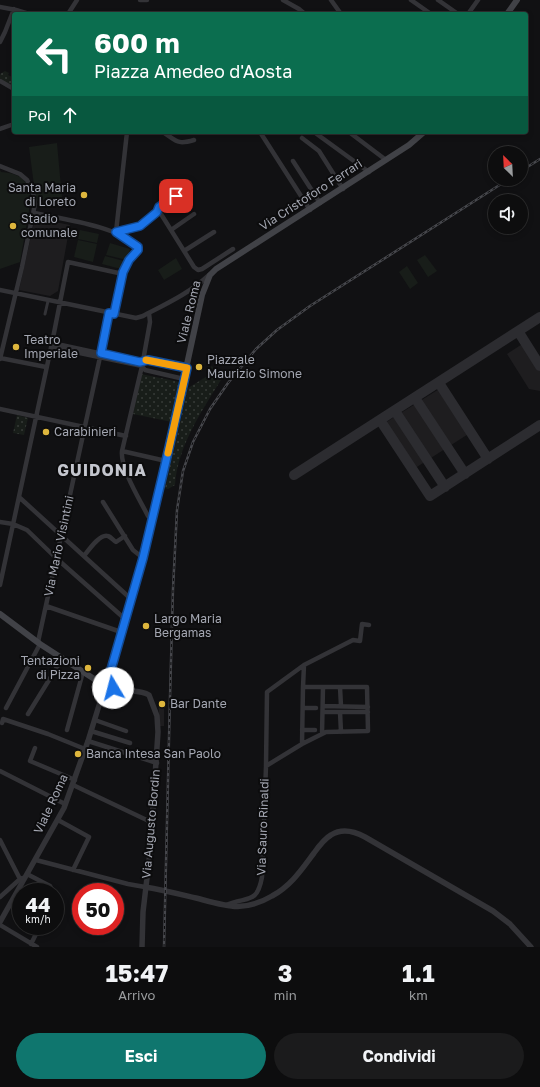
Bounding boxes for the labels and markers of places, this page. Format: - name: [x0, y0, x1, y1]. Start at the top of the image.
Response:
- pin: [159, 179, 193, 213]
- place label: Santa Maria di Loreto: [8, 180, 76, 209]
- marker: Santa Maria di Loreto: [79, 190, 89, 200]
- place label: Stadio comunale: [21, 211, 78, 240]
- marker: Stadio comunale: [8, 221, 18, 231]
- place label: Teatro Imperiale: [24, 332, 78, 361]
- marker: Teatro Imperiale: [11, 342, 21, 352]
- place label: Piazzale Maurizio Simone: [207, 352, 302, 381]
- marker: Piazzale Maurizio Simone: [194, 362, 204, 372]
- place label: Carabinieri: [54, 424, 116, 439]
- marker: Carabinieri: [41, 427, 51, 437]
- place label: Largo Maria Bergamas: [154, 611, 222, 640]
- marker: Largo Maria Bergamas: [141, 621, 151, 631]
- place label: Tentazioni di Pizza: [21, 653, 80, 682]
- marker: Tentazioni di Pizza: [83, 663, 93, 673]
- place label: Bar Dante: [170, 696, 227, 711]
- marker: Bar Dante: [157, 699, 167, 709]
- place label: Banca Intesa San Paolo: [86, 746, 221, 761]
- marker: Banca Intesa San Paolo: [73, 749, 83, 759]

